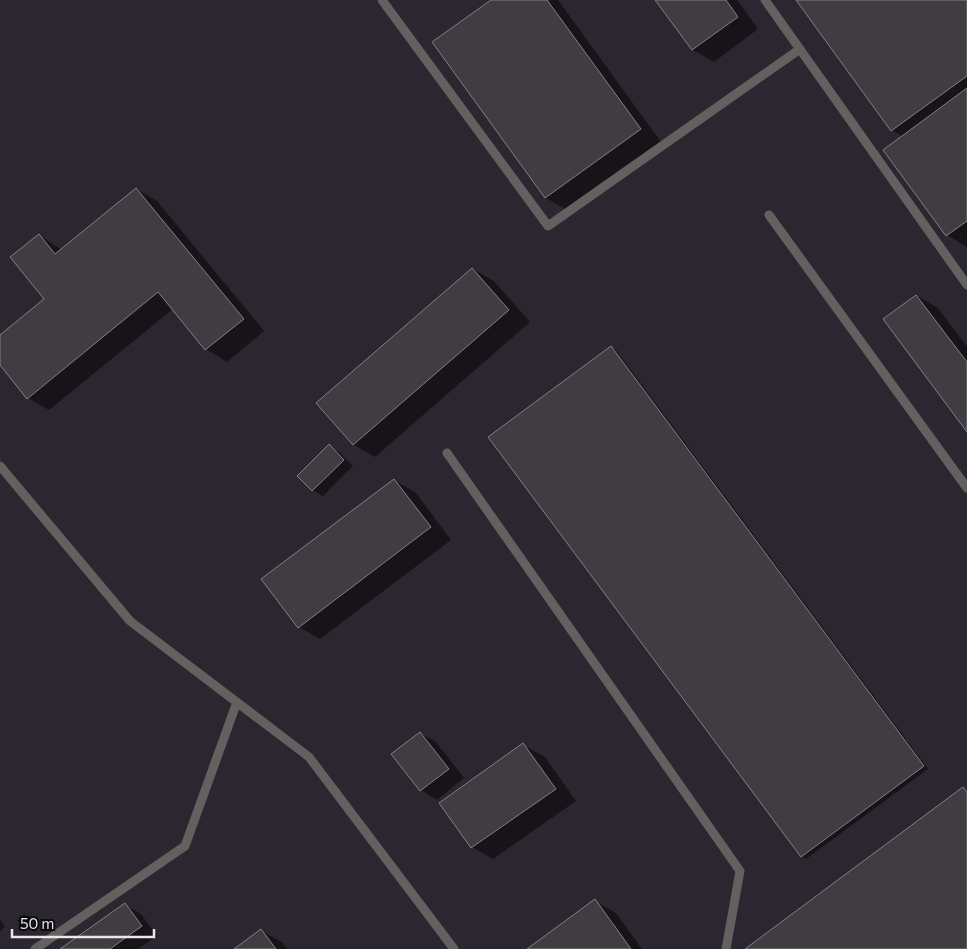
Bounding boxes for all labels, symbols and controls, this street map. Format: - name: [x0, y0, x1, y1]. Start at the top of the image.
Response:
- scale bar: [12, 906, 155, 938]
- text: 50 m: [20, 914, 54, 932]

